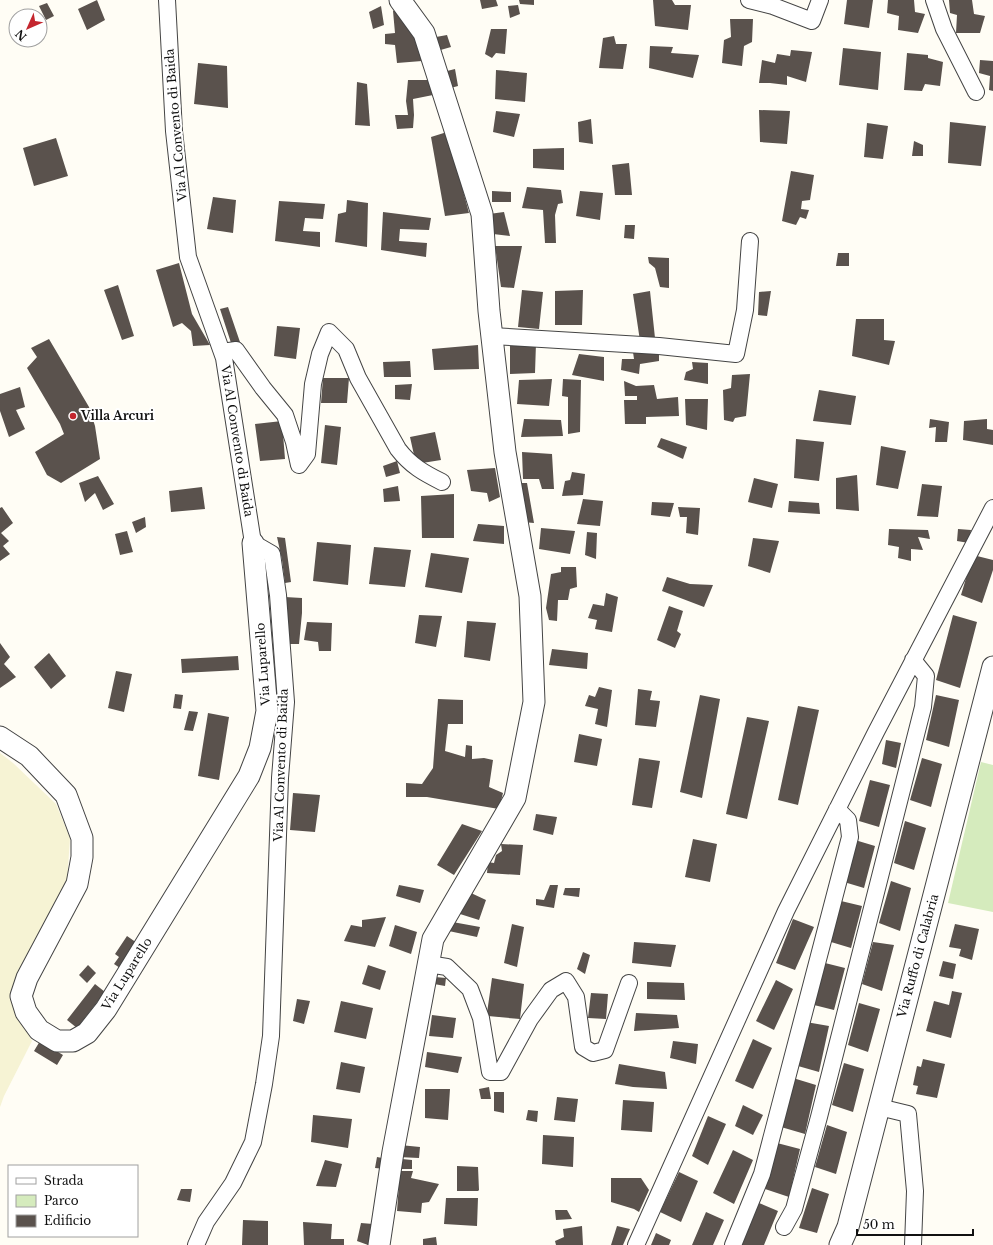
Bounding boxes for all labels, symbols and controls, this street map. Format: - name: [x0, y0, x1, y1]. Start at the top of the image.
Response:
- north arrow: [8, 8, 48, 48]
- text: N: [12, 26, 30, 44]
- street label: Via Al Convento di Baida: [161, 48, 190, 203]
- street label: Via Al Convento di Baida: [218, 363, 257, 518]
- place label: Villa Arcuri: [80, 408, 155, 423]
- marker: Villa Arcuri: [68, 411, 78, 421]
- street label: Via Luparello: [252, 622, 273, 707]
- street label: Via Al Convento di Baida: [270, 688, 291, 843]
- street label: Via Ruffo di Calabria: [894, 892, 941, 1020]
- street label: Via Luparello: [98, 934, 155, 1014]
- legend: [8, 1165, 138, 1237]
- text: Strada: [44, 1173, 84, 1188]
- text: Parco: [44, 1193, 79, 1208]
- scale bar: [857, 1211, 973, 1237]
- text: Edificio: [44, 1213, 91, 1228]
- text: 50 m: [863, 1217, 895, 1232]

